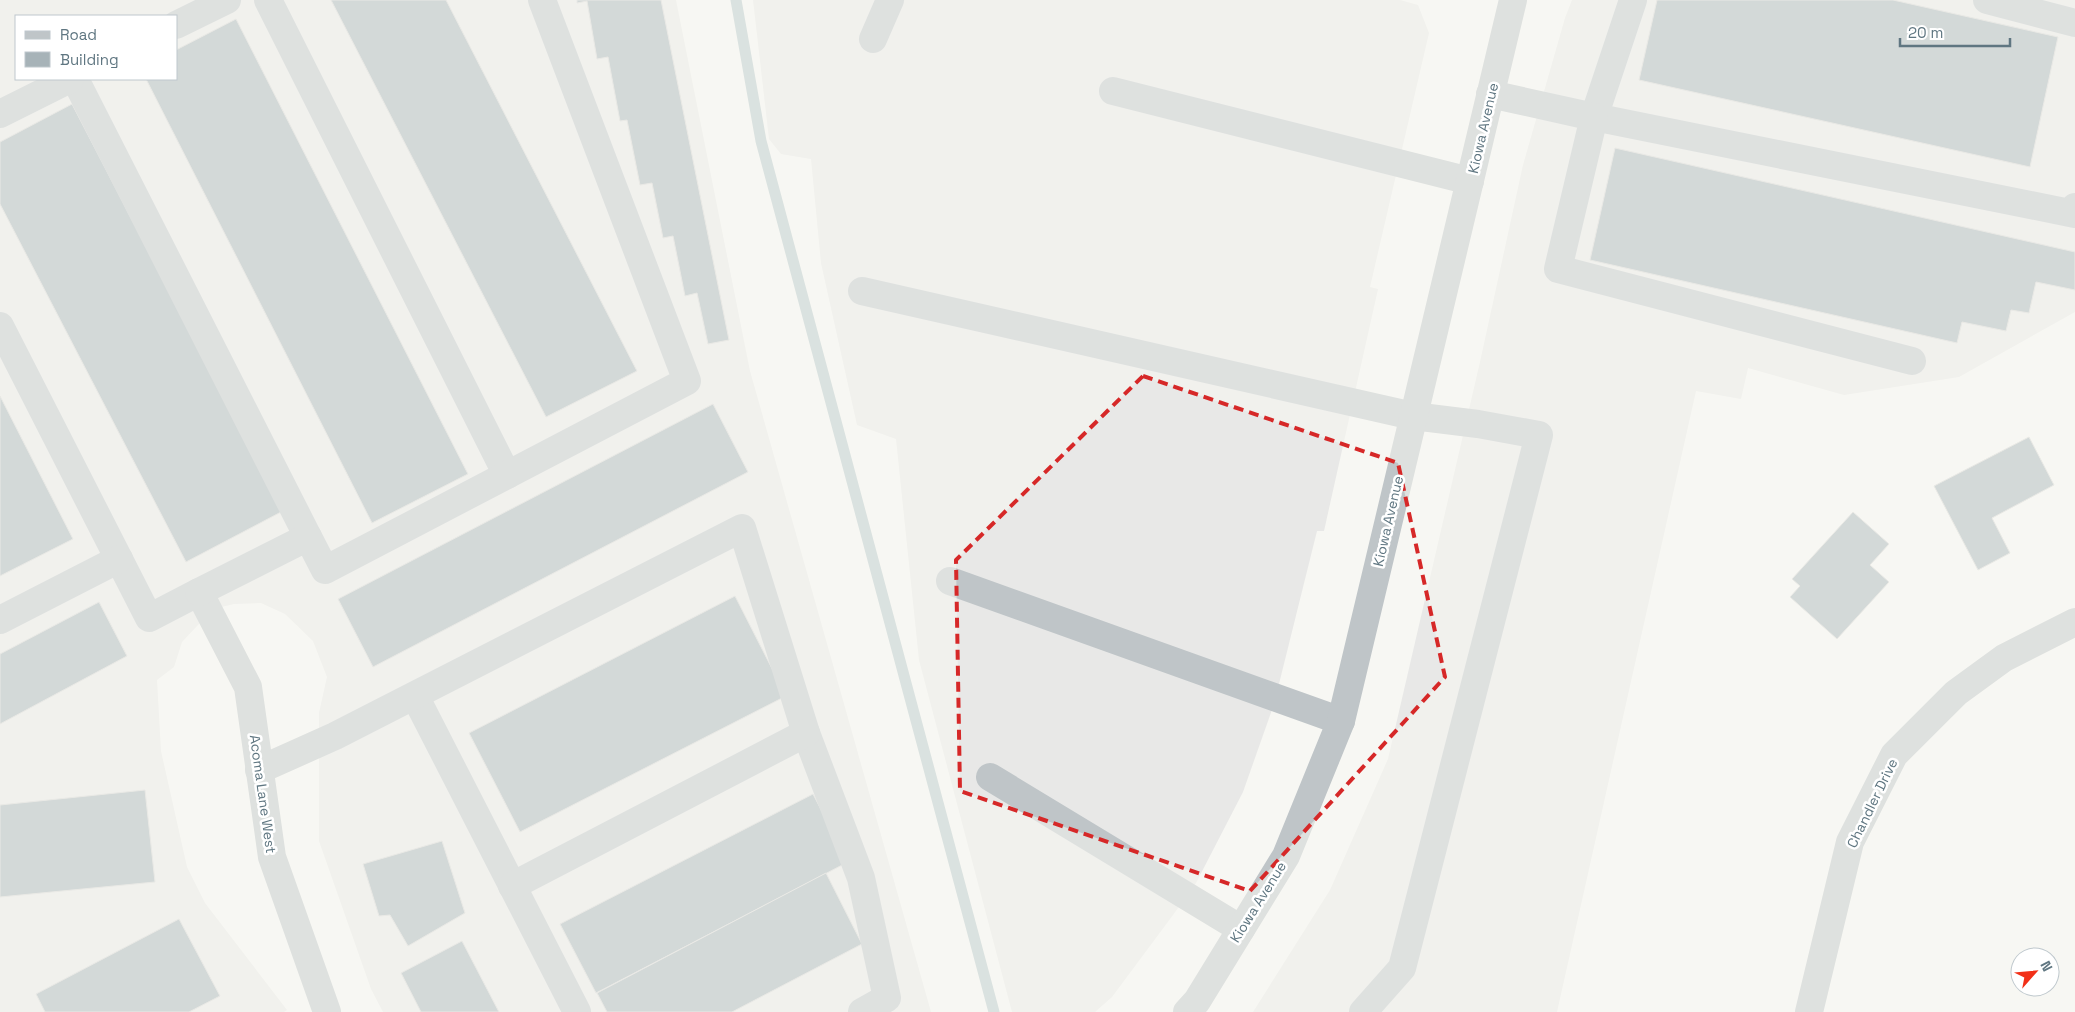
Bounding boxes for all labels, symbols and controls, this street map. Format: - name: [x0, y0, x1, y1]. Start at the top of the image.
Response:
- legend: [15, 15, 178, 80]
- scale bar: [1900, 15, 2010, 47]
- text: 20 m: [1908, 23, 1943, 42]
- text: Road: [60, 25, 97, 44]
- text: Building: [60, 50, 119, 69]
- street label: Kiowa Avenue: [1464, 81, 1502, 175]
- street label: Kiowa Avenue: [1369, 474, 1407, 568]
- street label: Acoma Lane West: [246, 734, 280, 854]
- street label: Chandler Drive: [1843, 755, 1901, 851]
- street label: Kiowa Avenue: [1226, 858, 1290, 946]
- north arrow: [2010, 947, 2060, 997]
- text: N: [2036, 958, 2057, 974]

